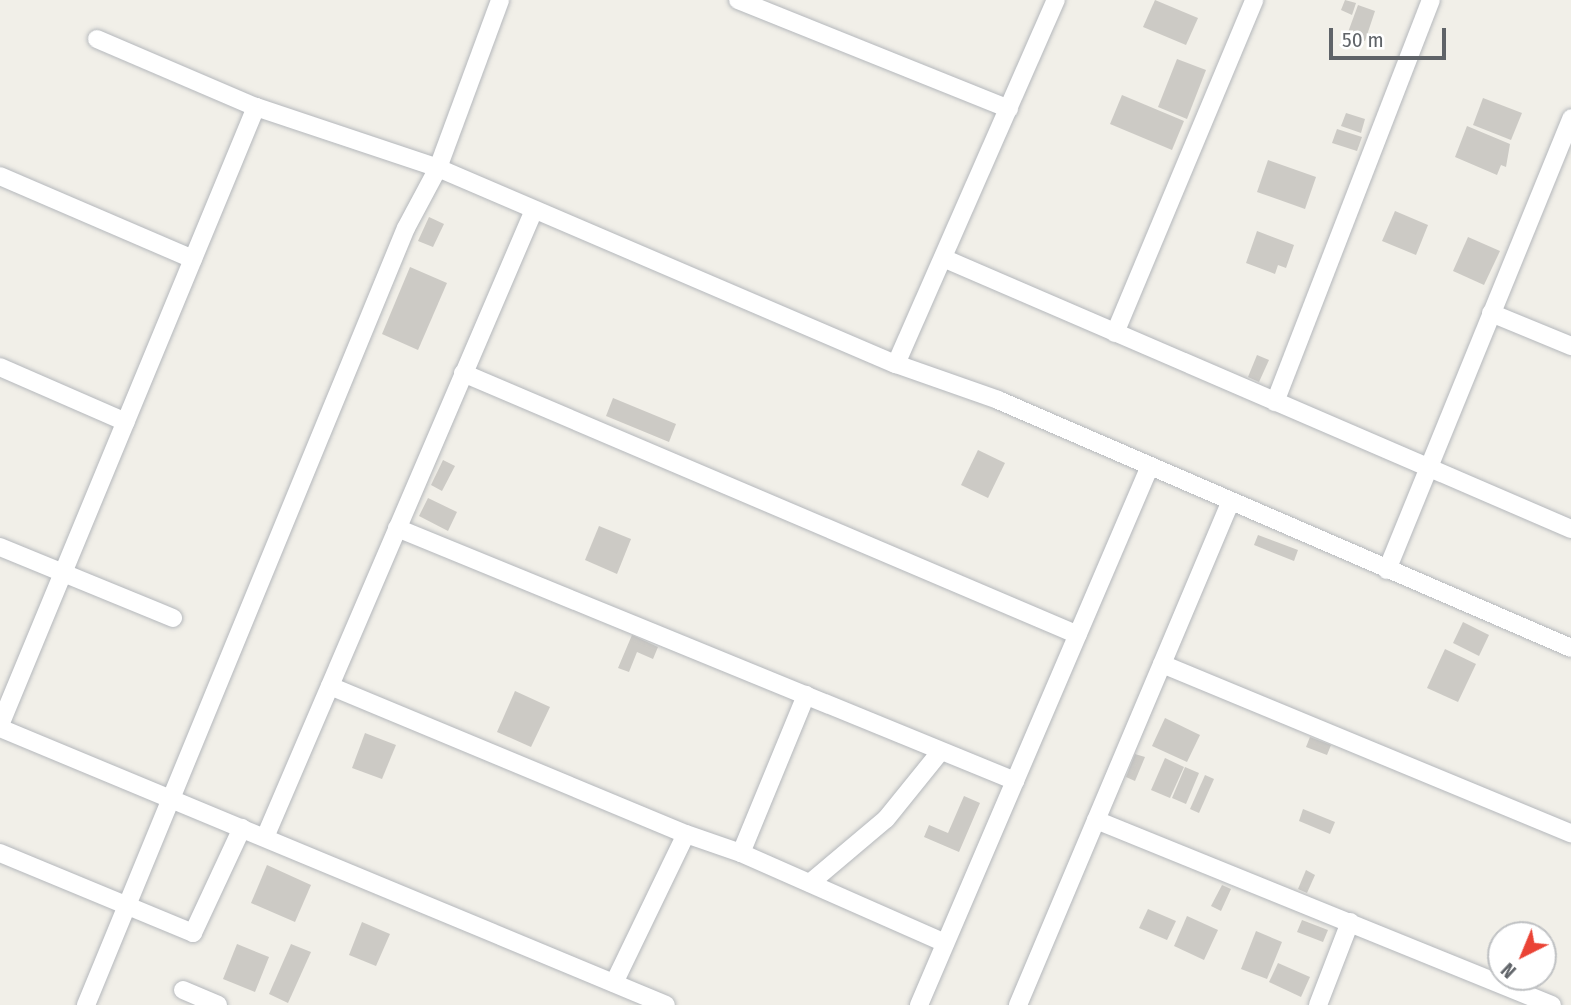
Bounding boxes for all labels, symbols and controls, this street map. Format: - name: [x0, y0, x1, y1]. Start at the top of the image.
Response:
- scale bar: [1333, 14, 1450, 58]
- text: 50 m: [1342, 27, 1384, 53]
- north arrow: [1487, 921, 1557, 991]
- text: N: [1497, 958, 1521, 983]

